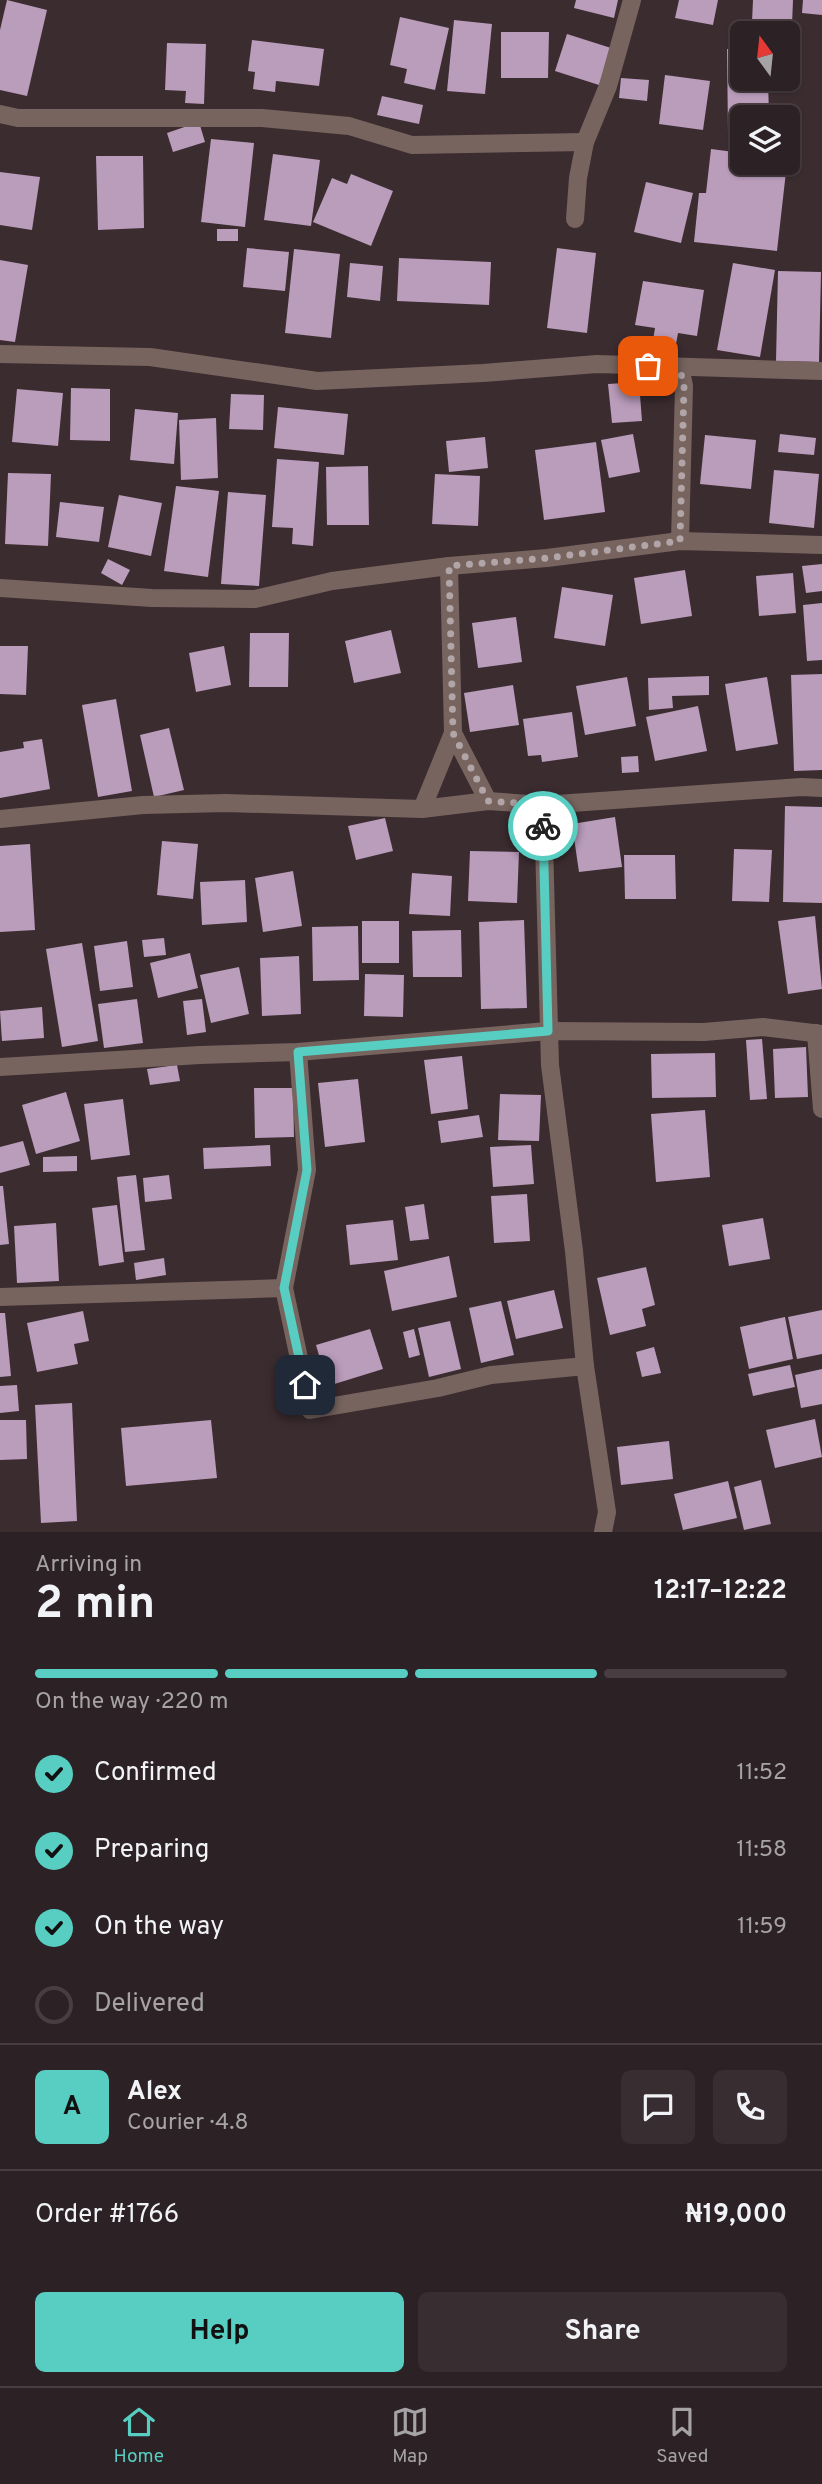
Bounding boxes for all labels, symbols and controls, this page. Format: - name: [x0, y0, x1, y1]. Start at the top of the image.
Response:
- north arrow: [730, 21, 800, 91]
- map controls: [730, 21, 800, 175]
- button: layers: [730, 105, 800, 175]
- pin: [618, 336, 678, 396]
- icon: bag: [629, 347, 667, 385]
- courier: [508, 791, 578, 861]
- icon: bike: [524, 807, 562, 845]
- pin: [275, 1355, 335, 1415]
- icon: home: [286, 1366, 324, 1404]
- text: Arriving in: [35, 1551, 142, 1580]
- text: 12:17–12:22: [654, 1575, 787, 1608]
- text: 2 min: [35, 1576, 155, 1635]
- text: On the way · 220 m: [35, 1688, 229, 1717]
- icon: check: [35, 1755, 73, 1793]
- text: Confirmed: [94, 1757, 217, 1790]
- text: 11:52: [736, 1759, 787, 1788]
- icon: check: [35, 1832, 73, 1870]
- text: Preparing: [94, 1834, 209, 1867]
- text: 11:58: [736, 1836, 787, 1865]
- icon: check: [35, 1909, 73, 1947]
- text: On the way: [94, 1911, 224, 1944]
- text: 11:59: [737, 1913, 787, 1942]
- text: Delivered: [94, 1988, 205, 2021]
- button: chat: [621, 2070, 695, 2144]
- button: phone: [713, 2070, 787, 2144]
- text: Alex: [127, 2076, 182, 2109]
- text: A: [63, 2091, 81, 2124]
- text: Courier · 4.8: [127, 2109, 248, 2138]
- text: Order #1766: [35, 2199, 179, 2232]
- text: ₦19,000: [685, 2199, 787, 2232]
- button: Help: [35, 2292, 404, 2372]
- button: Share: [418, 2292, 787, 2372]
- tab: Home: [114, 2403, 164, 2469]
- tab: Map: [391, 2403, 429, 2469]
- tab: Saved: [656, 2403, 708, 2469]

